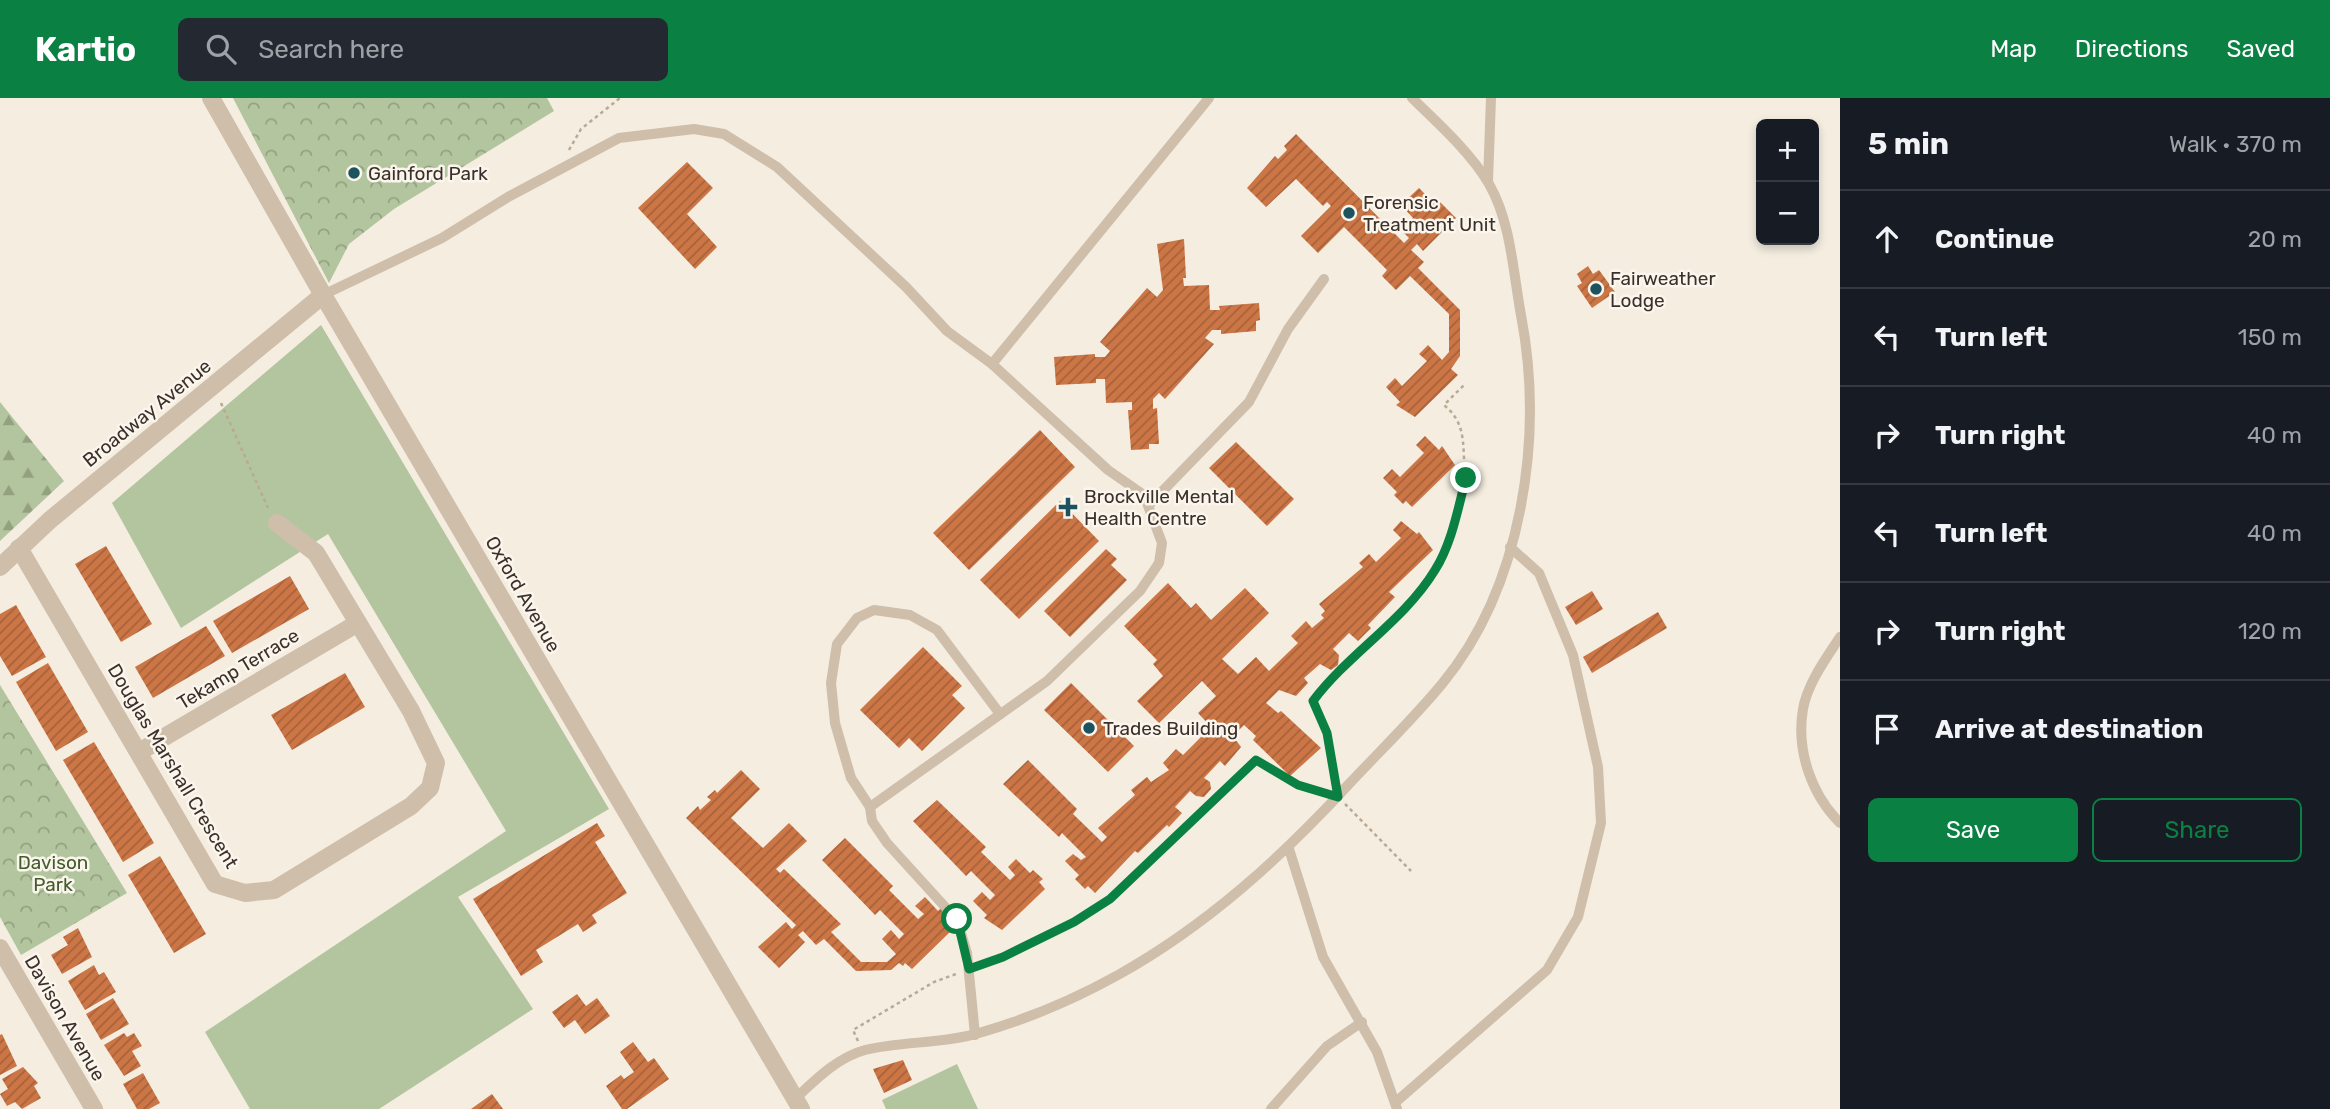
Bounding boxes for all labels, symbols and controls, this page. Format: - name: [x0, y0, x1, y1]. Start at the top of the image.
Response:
- search box: [178, 18, 668, 81]
- text: Kartio: [35, 30, 136, 69]
- icon: search: [202, 30, 240, 68]
- text: Search here: [258, 34, 404, 65]
- text: Map: [1990, 35, 2037, 63]
- text: Directions: [2075, 35, 2188, 63]
- text: Saved: [2226, 35, 2295, 63]
- map controls: [1756, 119, 1819, 245]
- button: +: [1756, 119, 1819, 182]
- text: 5 min: [1868, 126, 1949, 162]
- text: Walk · 370 m: [2169, 130, 2302, 158]
- place label: Gainford Park: [368, 162, 488, 185]
- marker: Gainford Park: [346, 165, 362, 181]
- button: −: [1756, 182, 1819, 245]
- place label: Forensic Treatment Unit: [1363, 191, 1496, 236]
- marker: Forensic Treatment Unit: [1341, 205, 1357, 221]
- icon: ahead: [1868, 220, 1906, 258]
- text: Continue: [1935, 224, 2054, 255]
- text: 20 m: [2248, 225, 2302, 253]
- place label: Fairweather Lodge: [1610, 267, 1717, 312]
- marker: Fairweather Lodge: [1588, 281, 1604, 297]
- icon: left: [1868, 318, 1906, 356]
- text: Turn left: [1935, 322, 2047, 353]
- text: 150 m: [2238, 323, 2302, 351]
- street label: Broadway Avenue: [78, 354, 216, 472]
- icon: right: [1868, 416, 1906, 454]
- text: Turn right: [1935, 420, 2065, 451]
- text: 40 m: [2247, 421, 2302, 449]
- route end: [1450, 462, 1481, 493]
- place label: Brockville Mental Health Centre: [1084, 485, 1234, 530]
- marker: Brockville Mental Health Centre: [1058, 497, 1078, 517]
- icon: left: [1868, 514, 1906, 552]
- text: Turn left: [1935, 518, 2047, 549]
- text: 40 m: [2247, 519, 2302, 547]
- street label: Oxford Avenue: [481, 532, 565, 656]
- icon: right: [1868, 612, 1906, 650]
- text: Turn right: [1935, 616, 2065, 647]
- text: 120 m: [2238, 617, 2302, 645]
- street label: Tekamp Terrace: [173, 624, 303, 714]
- street label: Douglas Marshall Crescent: [103, 660, 244, 873]
- icon: arrive: [1868, 710, 1906, 748]
- text: Arrive at destination: [1935, 714, 2203, 745]
- place label: Trades Building: [1103, 717, 1238, 740]
- marker: Trades Building: [1081, 720, 1097, 736]
- button: Save: [1868, 798, 2078, 862]
- button: Share: [2092, 798, 2302, 862]
- park label: Davison Park: [18, 851, 88, 896]
- route start: [941, 903, 972, 934]
- street label: Davison Avenue: [20, 951, 110, 1085]

